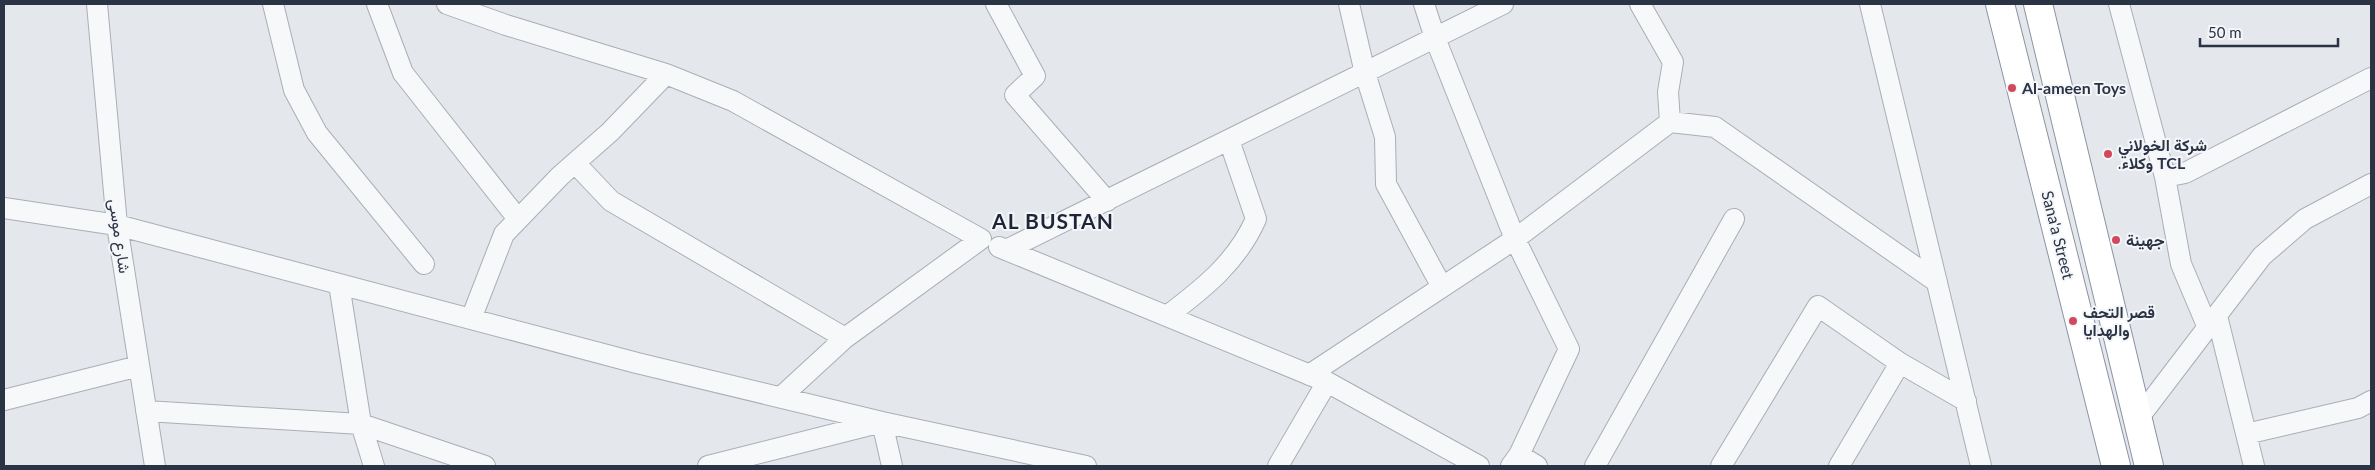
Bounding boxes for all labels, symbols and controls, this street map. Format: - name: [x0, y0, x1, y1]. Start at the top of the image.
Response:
- scale bar: [2200, 15, 2338, 47]
- text: 50 m: [2208, 23, 2242, 41]
- place label: Al-ameen Toys: [2021, 78, 2126, 97]
- marker: Al-ameen Toys: [2006, 82, 2018, 94]
- place label: شركة الخولاني .وكلاء TCL: [2118, 135, 2207, 174]
- marker: شركة الخولاني .وكلاء TCL: [2102, 148, 2114, 160]
- street label: Sana'a Street: [2038, 189, 2079, 281]
- street label: شارع موسى: [103, 198, 135, 275]
- district label: AL BUSTAN: [991, 208, 1114, 233]
- place label: جهينة: [2126, 230, 2165, 251]
- marker: جهينة: [2110, 234, 2122, 246]
- place label: قصر التحف والهدايا: [2083, 302, 2155, 341]
- marker: قصر التحف والهدايا: [2067, 315, 2079, 327]

